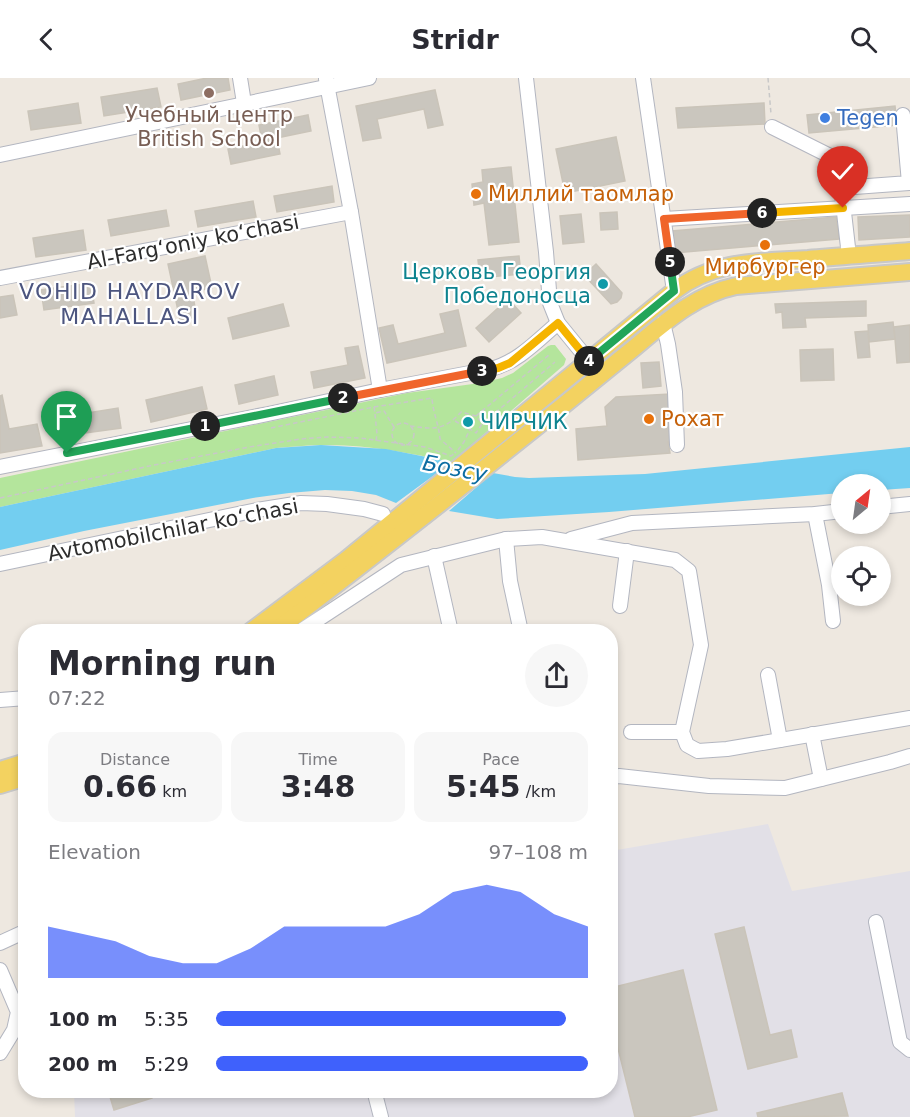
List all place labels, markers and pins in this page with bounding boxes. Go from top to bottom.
marker: Учебный центр British School [202,86,216,100]
place label: Учебный центр British School [125,103,293,151]
place label: Tegen [836,106,899,130]
marker: Tegen [818,111,832,125]
pin [817,146,868,208]
place label: Миллий таомлар [488,182,674,206]
marker: Миллий таомлар [469,187,483,201]
pin: 6 [747,198,777,228]
marker: Мирбургер [758,238,772,252]
pin: 5 [655,247,685,277]
place label: Мирбургер [704,255,826,279]
place label: Церковь Георгия Победоносца [402,260,591,308]
marker: Церковь Георгия Победоносца [596,277,610,291]
pin: 4 [574,346,604,376]
pin: 3 [467,356,497,386]
pin: 2 [328,383,358,413]
pin [41,391,92,453]
place label: Рохат [661,407,724,431]
place label: ЧИРЧИК [480,410,568,434]
pin: 1 [190,411,220,441]
marker: Рохат [642,412,656,426]
marker: ЧИРЧИК [461,415,475,429]

